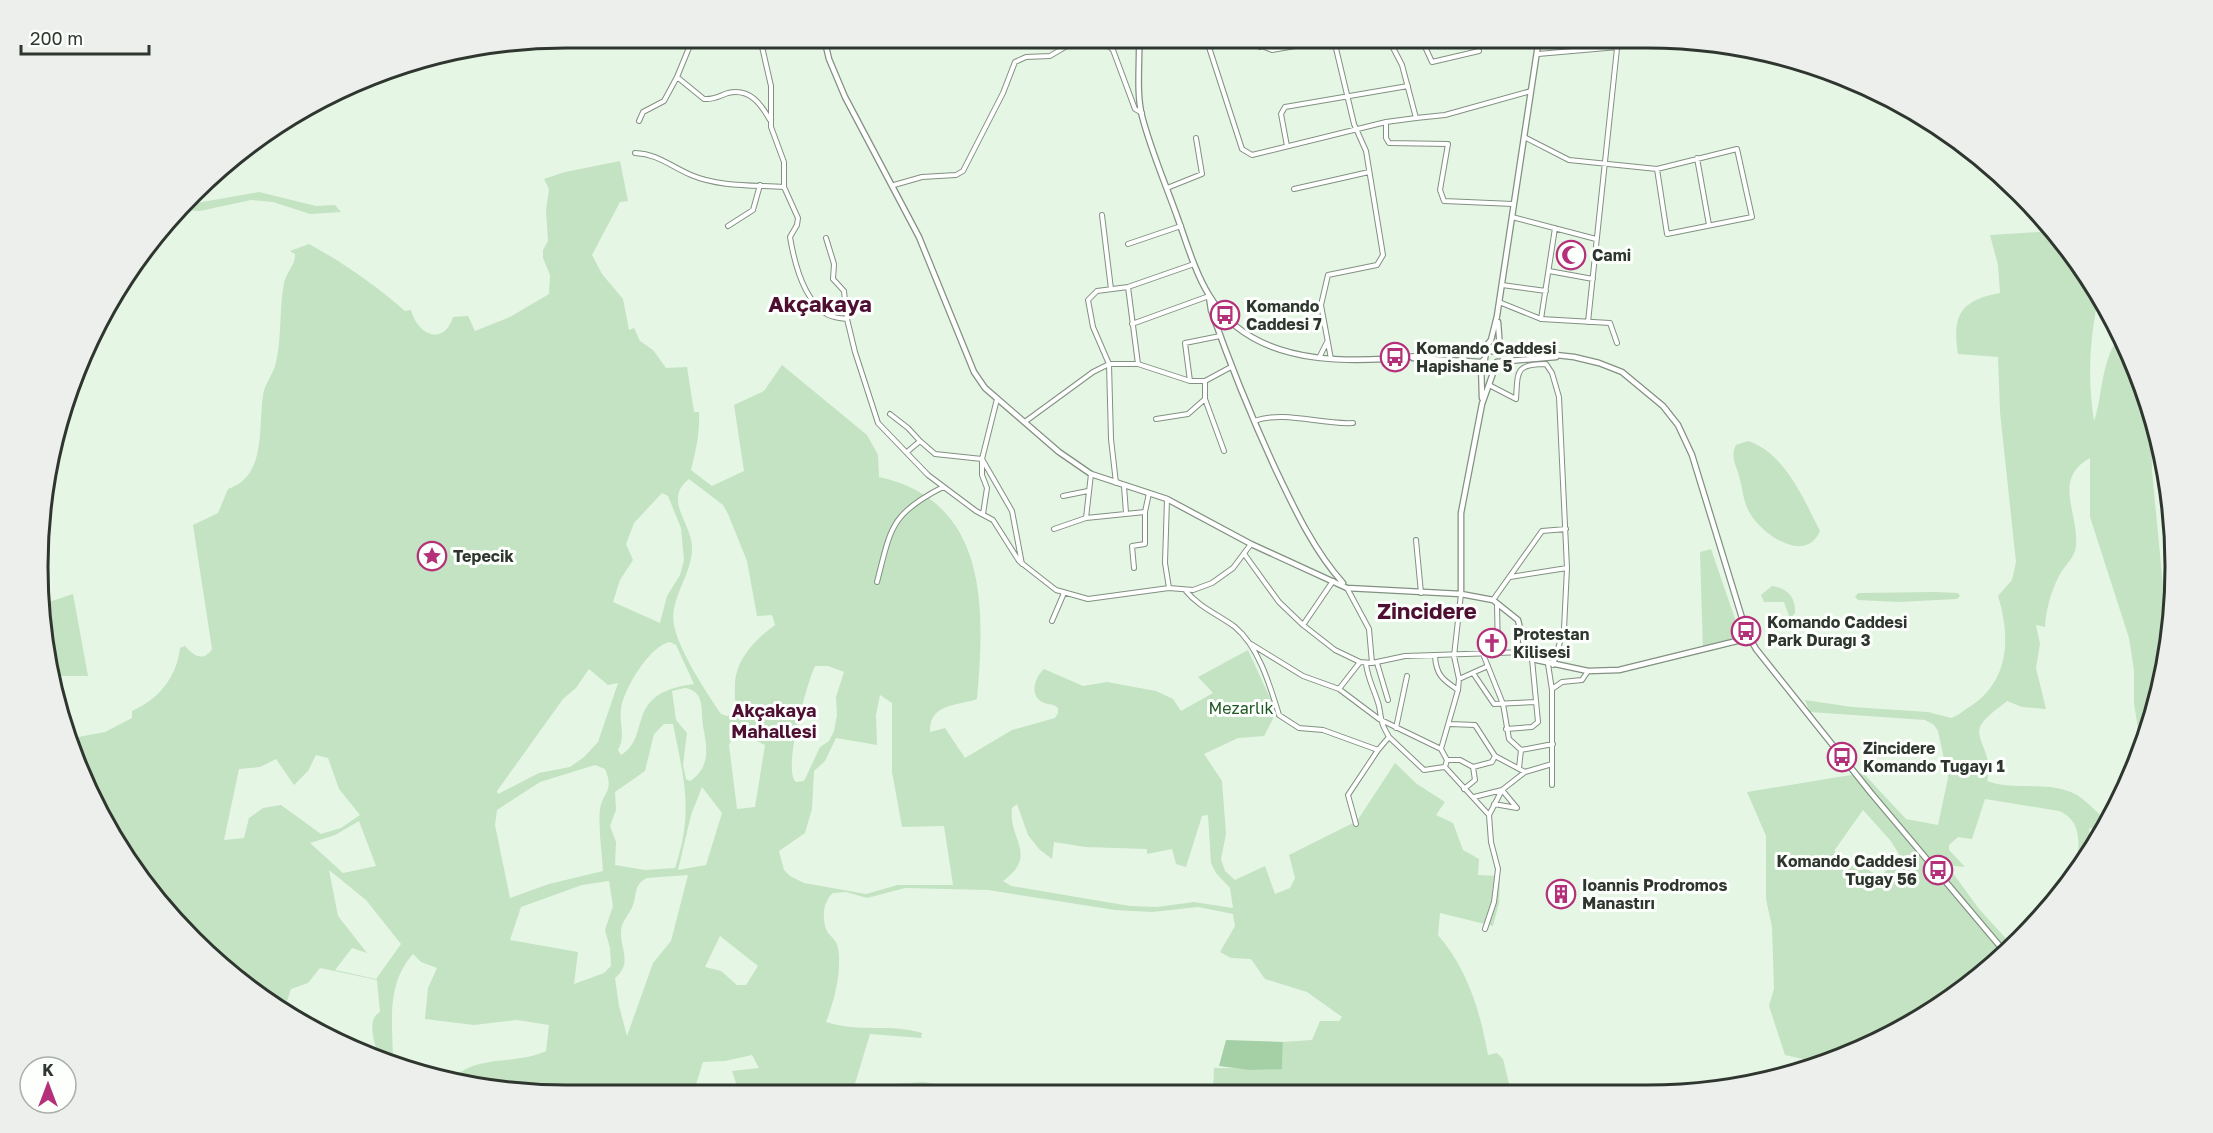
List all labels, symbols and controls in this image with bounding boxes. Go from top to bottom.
scale bar [21,18,148,56]
text: 200 m [30,27,83,49]
mosque icon: Cami [1555,239,1587,271]
place label: Cami [1592,245,1631,265]
district label: Akçakaya [768,290,872,317]
place label: Komando Caddesi 7 [1246,296,1322,334]
bus stop icon: Komando Caddesi 7 [1209,299,1241,331]
place label: Komando Caddesi Hapishane 5 [1416,338,1556,376]
bus stop icon: Komando Caddesi Hapishane 5 [1379,341,1411,373]
place icon: Tepecik [416,540,448,572]
place label: Tepecik [453,546,514,566]
district label: Zincidere [1377,597,1477,624]
place label: Komando Caddesi Park Durağı 3 [1767,612,1907,650]
bus stop icon: Komando Caddesi Park Durağı 3 [1730,615,1762,647]
place label: Protestan Kilisesi [1513,624,1589,662]
church icon: Protestan Kilisesi [1476,627,1508,659]
park label: Mezarlık [1209,698,1273,718]
district label: Akçakaya Mahallesi [731,699,817,742]
place label: Zincidere Komando Tugayı 1 [1863,738,2005,776]
bus stop icon: Zincidere Komando Tugayı 1 [1826,741,1858,773]
place label: Komando Caddesi Tugay 56 [1777,851,1917,889]
bus stop icon: Komando Caddesi Tugay 56 [1922,854,1954,886]
place label: Ioannis Prodromos Manastırı [1582,875,1727,913]
building icon: Ioannis Prodromos Manastırı [1545,878,1577,910]
north arrow [18,1055,78,1115]
text: K [42,1060,54,1080]

